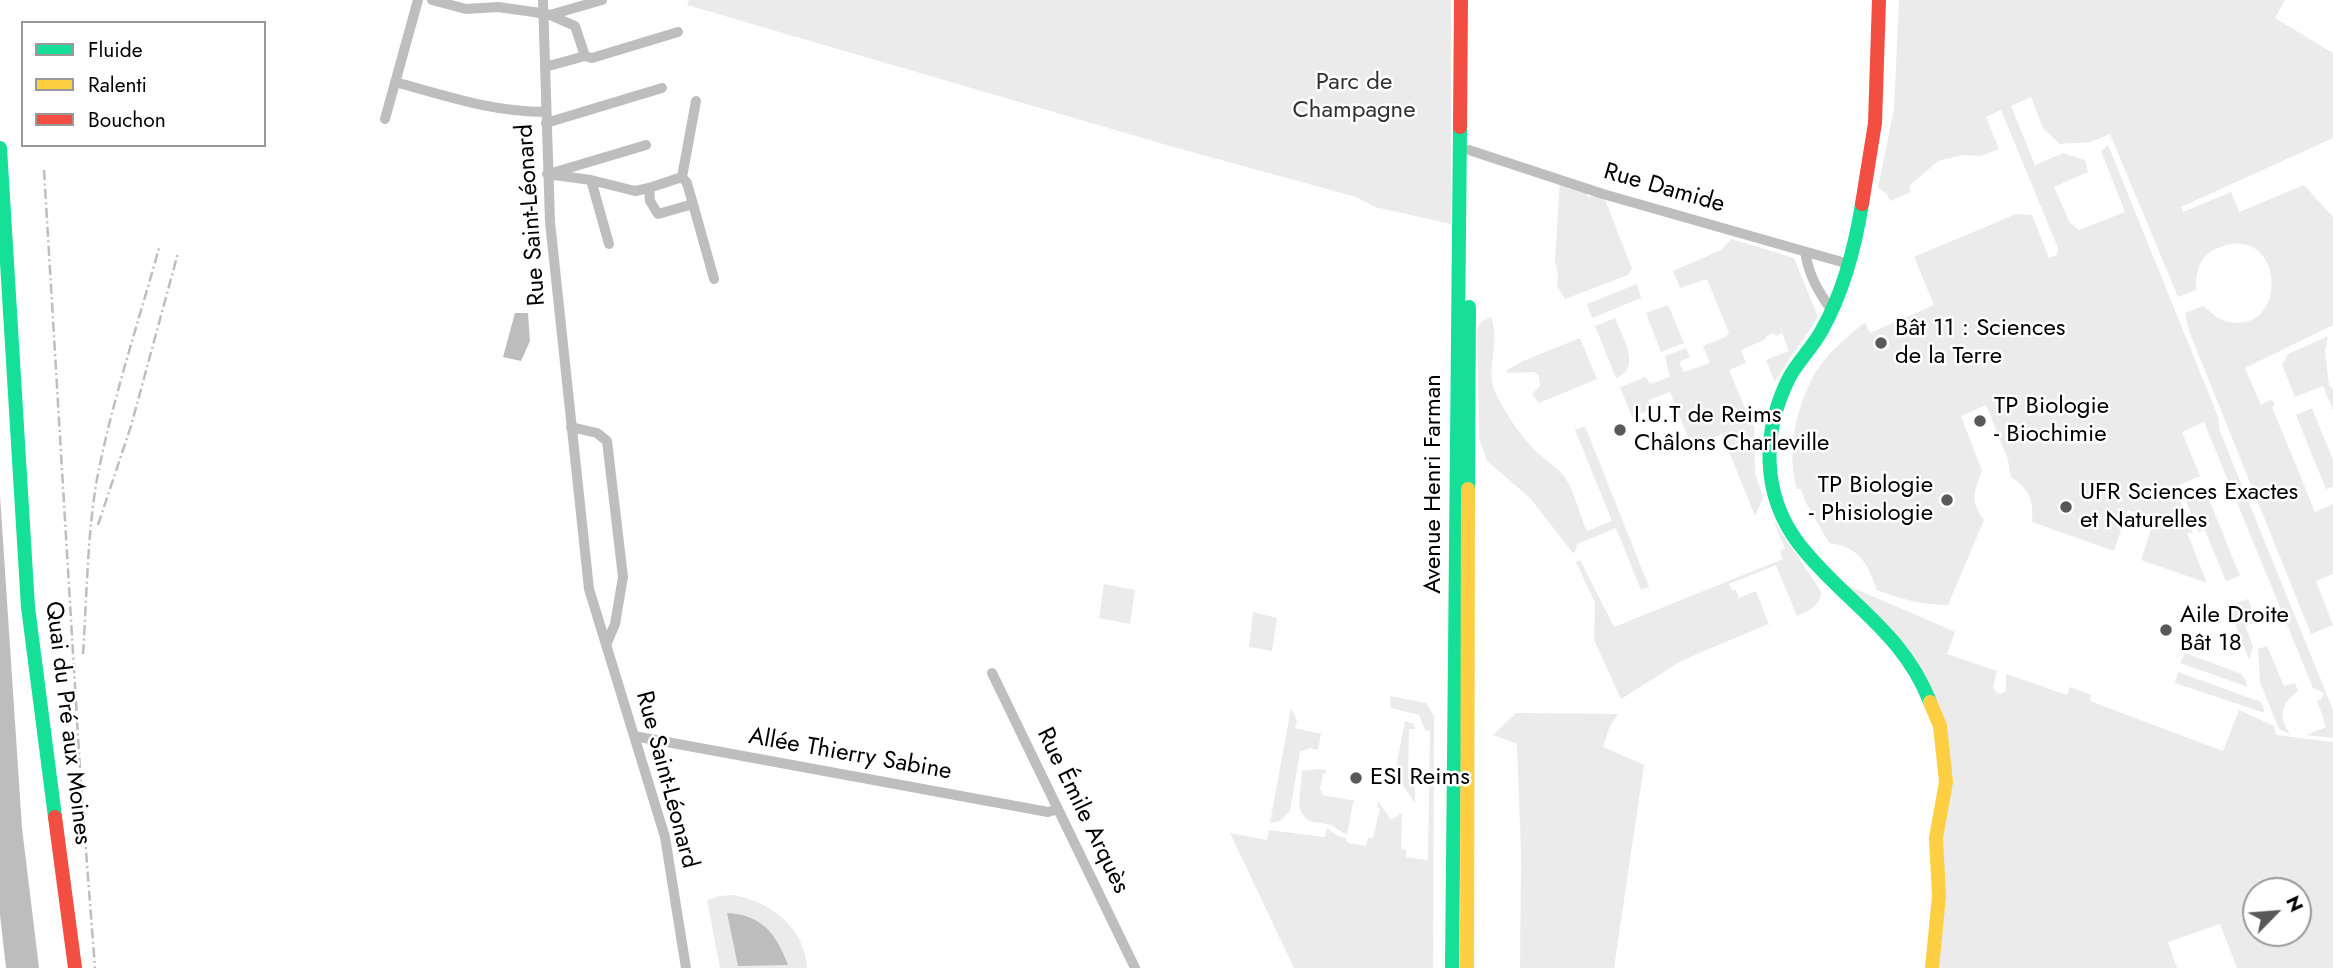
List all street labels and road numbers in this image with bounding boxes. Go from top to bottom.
street label: Rue Saint-Léonard [511,123,553,307]
street label: Rue Damide [1600,158,1728,220]
street label: Avenue Henri Farman [1420,374,1448,594]
street label: Quai du Pré aux Moines [38,600,96,846]
street label: Rue Saint-Léonard [629,688,703,872]
street label: Allée Thierry Sabine [746,723,954,787]
street label: Rue Émile Arquès [1029,723,1135,899]

